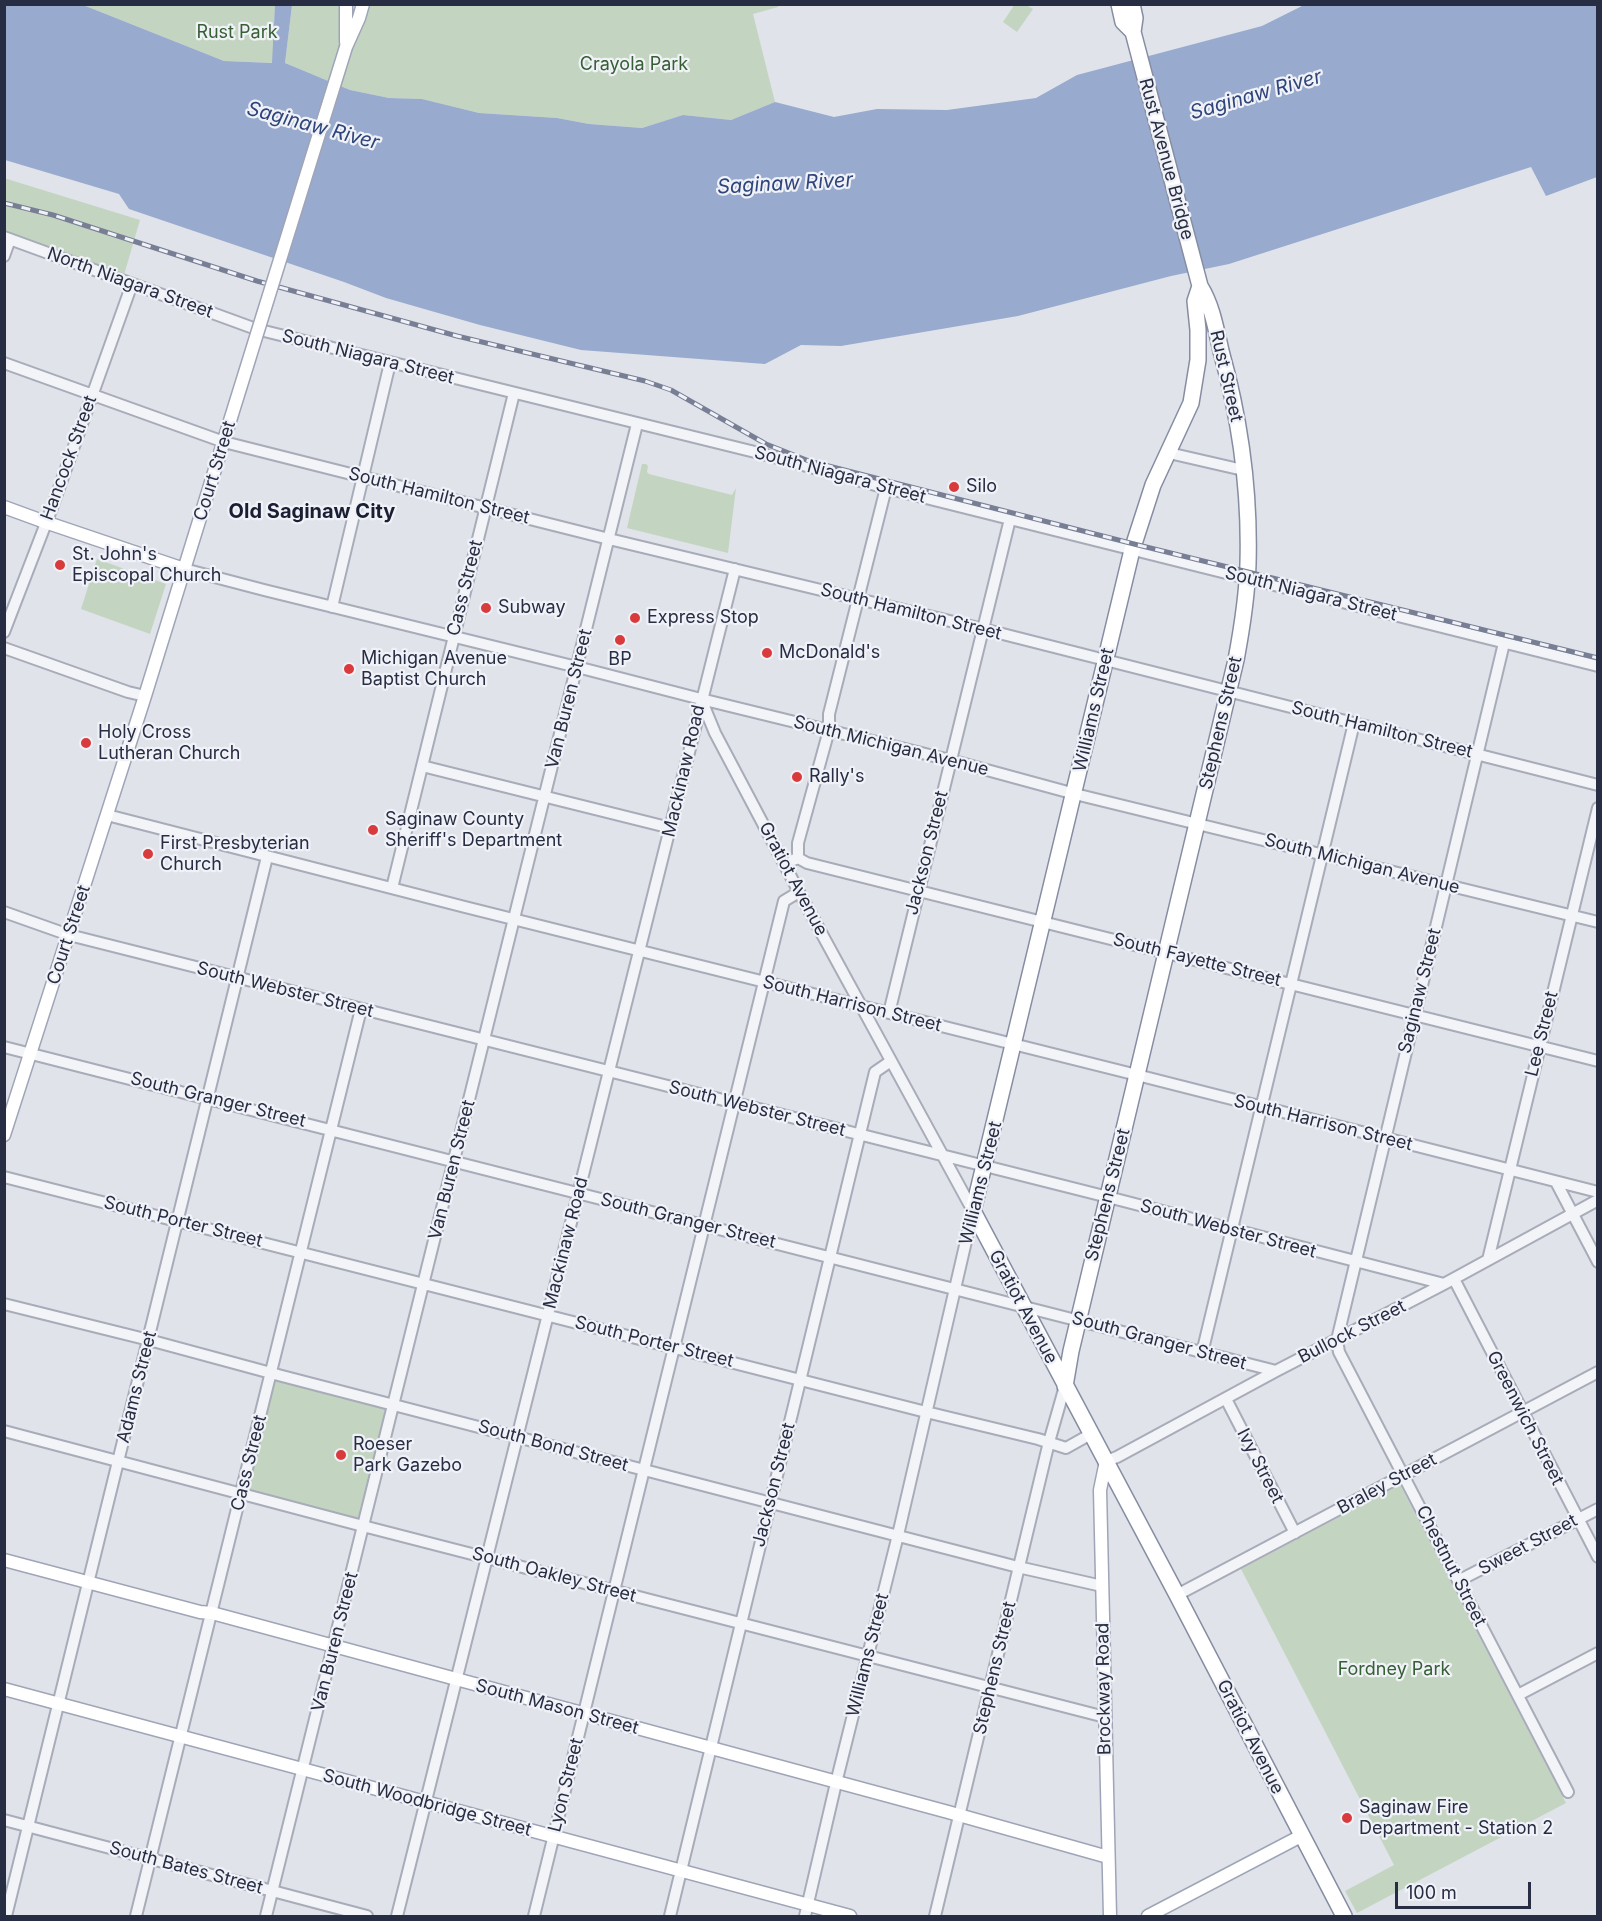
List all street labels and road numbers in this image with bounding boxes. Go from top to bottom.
street label: Rust Avenue Bridge [1134,76,1198,242]
street label: North Niagara Street [44,243,216,323]
street label: South Niagara Street [280,325,456,389]
street label: Rust Street [1205,328,1247,424]
street label: Hancock Street [36,393,102,523]
street label: Court Street [190,418,240,524]
street label: South Niagara Street [752,442,928,508]
street label: South Hamilton Street [346,463,532,529]
street label: Cass Street [443,538,487,638]
street label: South Niagara Street [1223,562,1399,626]
street label: South Hamilton Street [818,579,1004,645]
street label: Van Buren Street [541,627,597,771]
street label: Williams Street [1069,646,1119,774]
street label: Stephens Street [1195,654,1247,792]
street label: South Hamilton Street [1289,697,1475,763]
street label: Mackinaw Road [658,703,710,839]
street label: South Michigan Avenue [791,711,991,781]
street label: Jackson Street [901,789,953,917]
street label: Gratiot Avenue [754,819,832,939]
street label: South Michigan Avenue [1262,829,1462,899]
street label: Court Street [43,882,95,988]
street label: Saginaw Street [1394,926,1446,1056]
street label: South Fayette Street [1111,929,1283,991]
street label: South Webster Street [194,958,376,1022]
street label: South Harrison Street [760,971,944,1037]
street label: Lee Street [1521,989,1563,1079]
street label: South Granger Street [128,1068,308,1132]
street label: South Webster Street [666,1077,848,1141]
street label: South Harrison Street [1231,1090,1415,1156]
street label: Van Buren Street [424,1098,480,1242]
street label: Williams Street [955,1119,1007,1247]
street label: Stephens Street [1081,1126,1135,1264]
street label: Mackinaw Road [539,1175,593,1311]
street label: South Granger Street [598,1189,778,1253]
street label: South Porter Street [101,1192,265,1252]
street label: South Webster Street [1138,1195,1318,1263]
street label: Gratiot Avenue [984,1247,1062,1367]
street label: Bullock Street [1295,1296,1409,1368]
street label: South Granger Street [1069,1307,1249,1375]
street label: South Porter Street [572,1312,736,1372]
street label: Adams Street [113,1329,161,1445]
street label: Greenwich Street [1482,1347,1568,1489]
street label: Cass Street [227,1413,271,1513]
street label: South Bond Street [476,1416,630,1476]
street label: Jackson Street [748,1421,800,1549]
street label: Ivy Street [1232,1425,1288,1507]
street label: Braley Street [1334,1449,1440,1519]
street label: Chestnut Street [1411,1502,1491,1630]
street label: Sweet Street [1475,1510,1581,1580]
street label: South Oakley Street [470,1543,638,1607]
street label: Van Buren Street [307,1570,363,1714]
street label: Williams Street [842,1591,894,1719]
street label: Stephens Street [969,1599,1021,1737]
street label: Brockway Road [1092,1623,1116,1755]
street label: South Mason Street [473,1675,641,1739]
street label: Gratiot Avenue [1212,1676,1288,1798]
street label: Lyon Street [544,1736,588,1834]
street label: South Woodbridge Street [320,1765,534,1841]
street label: South Bates Street [107,1837,265,1899]

